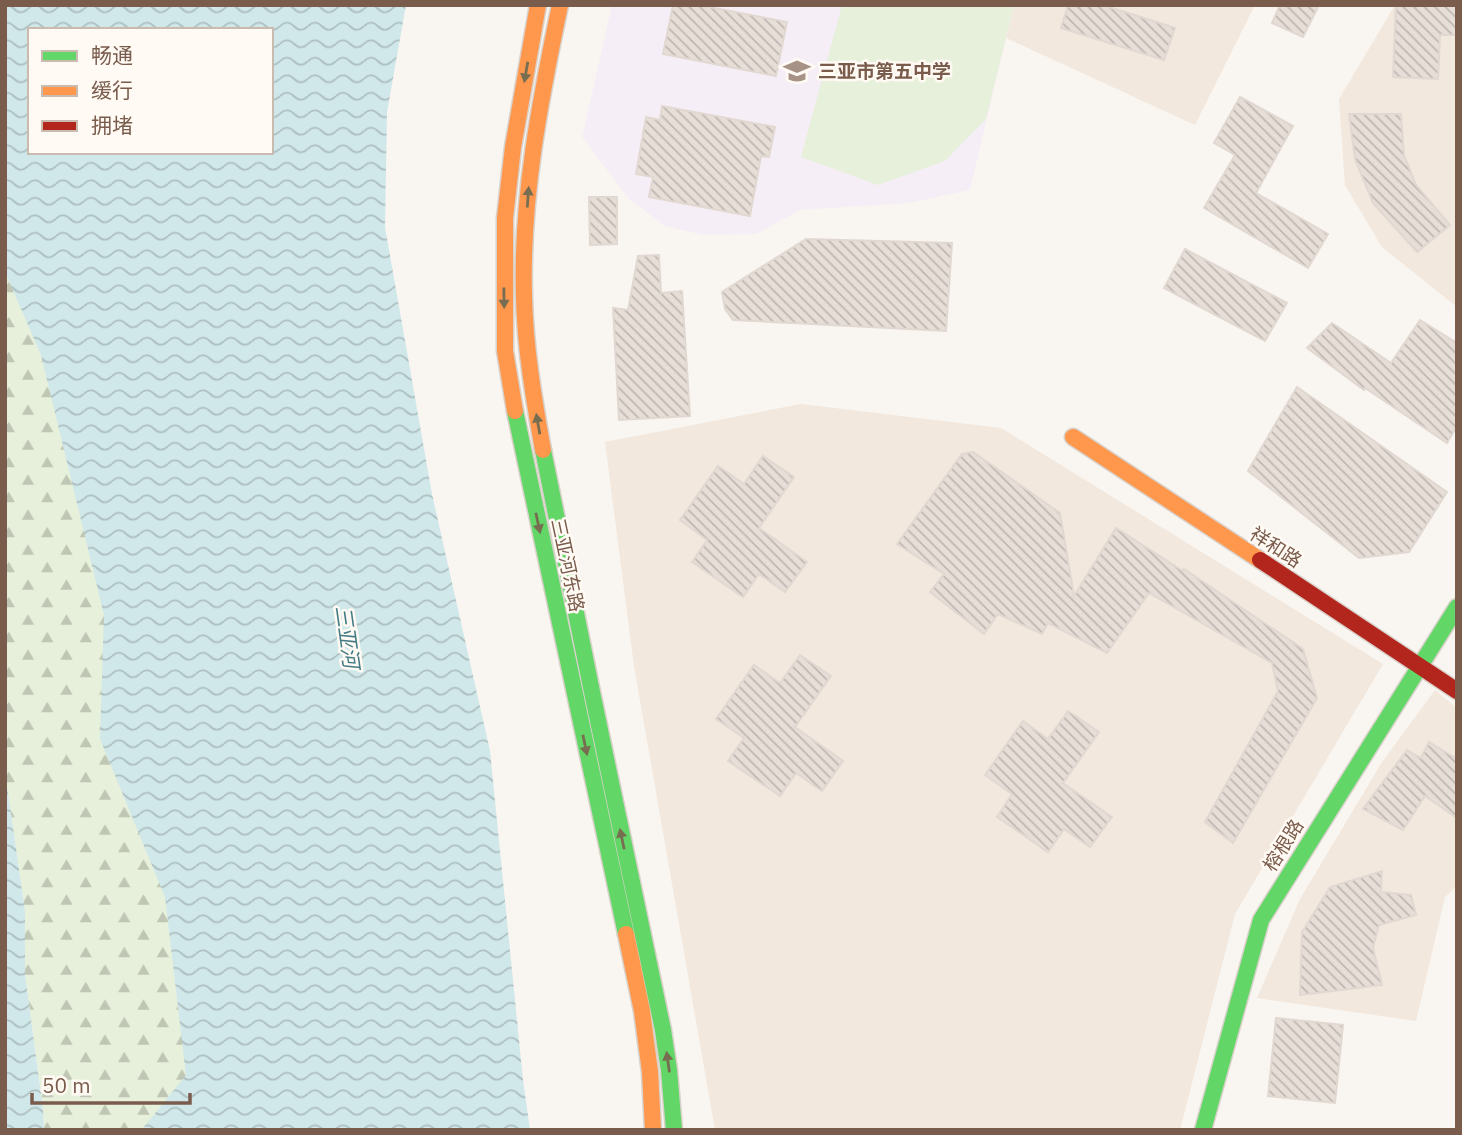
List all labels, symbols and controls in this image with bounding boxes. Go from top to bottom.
legend [28,28,273,154]
text: 畅通 [91,41,133,69]
school or university icon: 三亚市第五中学 [782,56,812,86]
place label: 三亚市第五中学 [818,59,951,83]
one-way arrow [520,61,531,83]
text: 缓行 [91,76,133,104]
text: 拥堵 [91,111,133,139]
one-way arrow [523,186,534,208]
one-way arrow [498,288,510,310]
one-way arrow [533,413,544,435]
one-way arrow [532,512,543,534]
street label: 三亚河东路 [546,516,590,614]
street label: 祥和路 [1246,521,1306,573]
water label: 三亚河 [330,604,367,674]
one-way arrow [579,734,590,756]
street label: 榕根路 [1258,814,1308,876]
one-way arrow [617,828,628,850]
one-way arrow [662,1051,673,1073]
scale bar [32,1062,189,1106]
text: 50 m [42,1071,91,1099]

